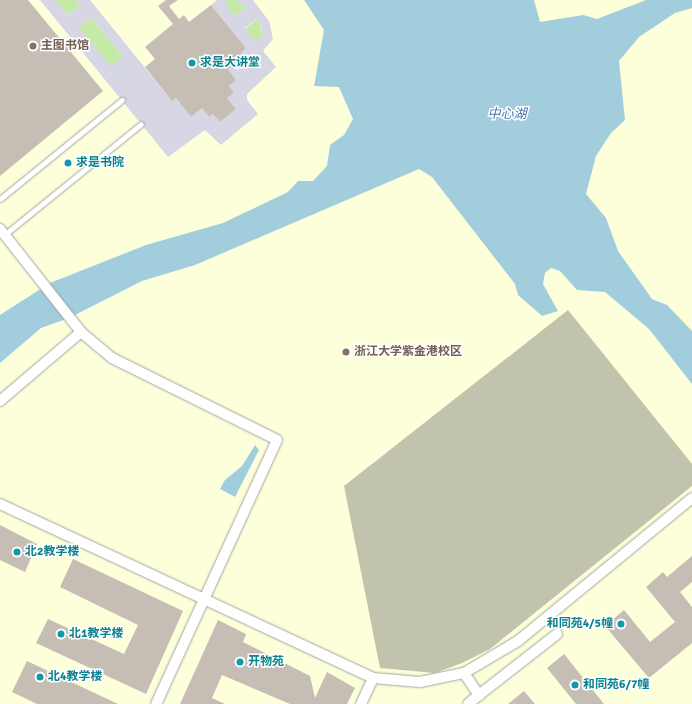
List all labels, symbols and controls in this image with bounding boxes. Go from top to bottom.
place label: 主图书馆 [41,39,89,53]
marker: 主图书馆 [28,41,38,51]
place label: 求是大讲堂 [200,56,260,70]
marker: 求是大讲堂 [187,58,197,68]
water label: 中心湖 [488,106,526,122]
place label: 求是书院 [76,156,124,170]
marker: 求是书院 [63,158,73,168]
place label: 浙江大学紫金港校区 [354,345,462,359]
marker: 浙江大学紫金港校区 [341,347,351,357]
place label: 北2教学楼 [25,545,79,559]
marker: 北2教学楼 [12,547,22,557]
place label: 和同苑4/5幢 [547,617,613,631]
marker: 和同苑4/5幢 [616,619,626,629]
place label: 北1教学楼 [69,627,123,641]
marker: 北1教学楼 [56,629,66,639]
place label: 开物苑 [248,655,284,669]
marker: 开物苑 [235,657,245,667]
place label: 北4教学楼 [48,670,102,684]
marker: 北4教学楼 [35,672,45,682]
place label: 和同苑6/7幢 [583,678,649,692]
marker: 和同苑6/7幢 [570,680,580,690]

